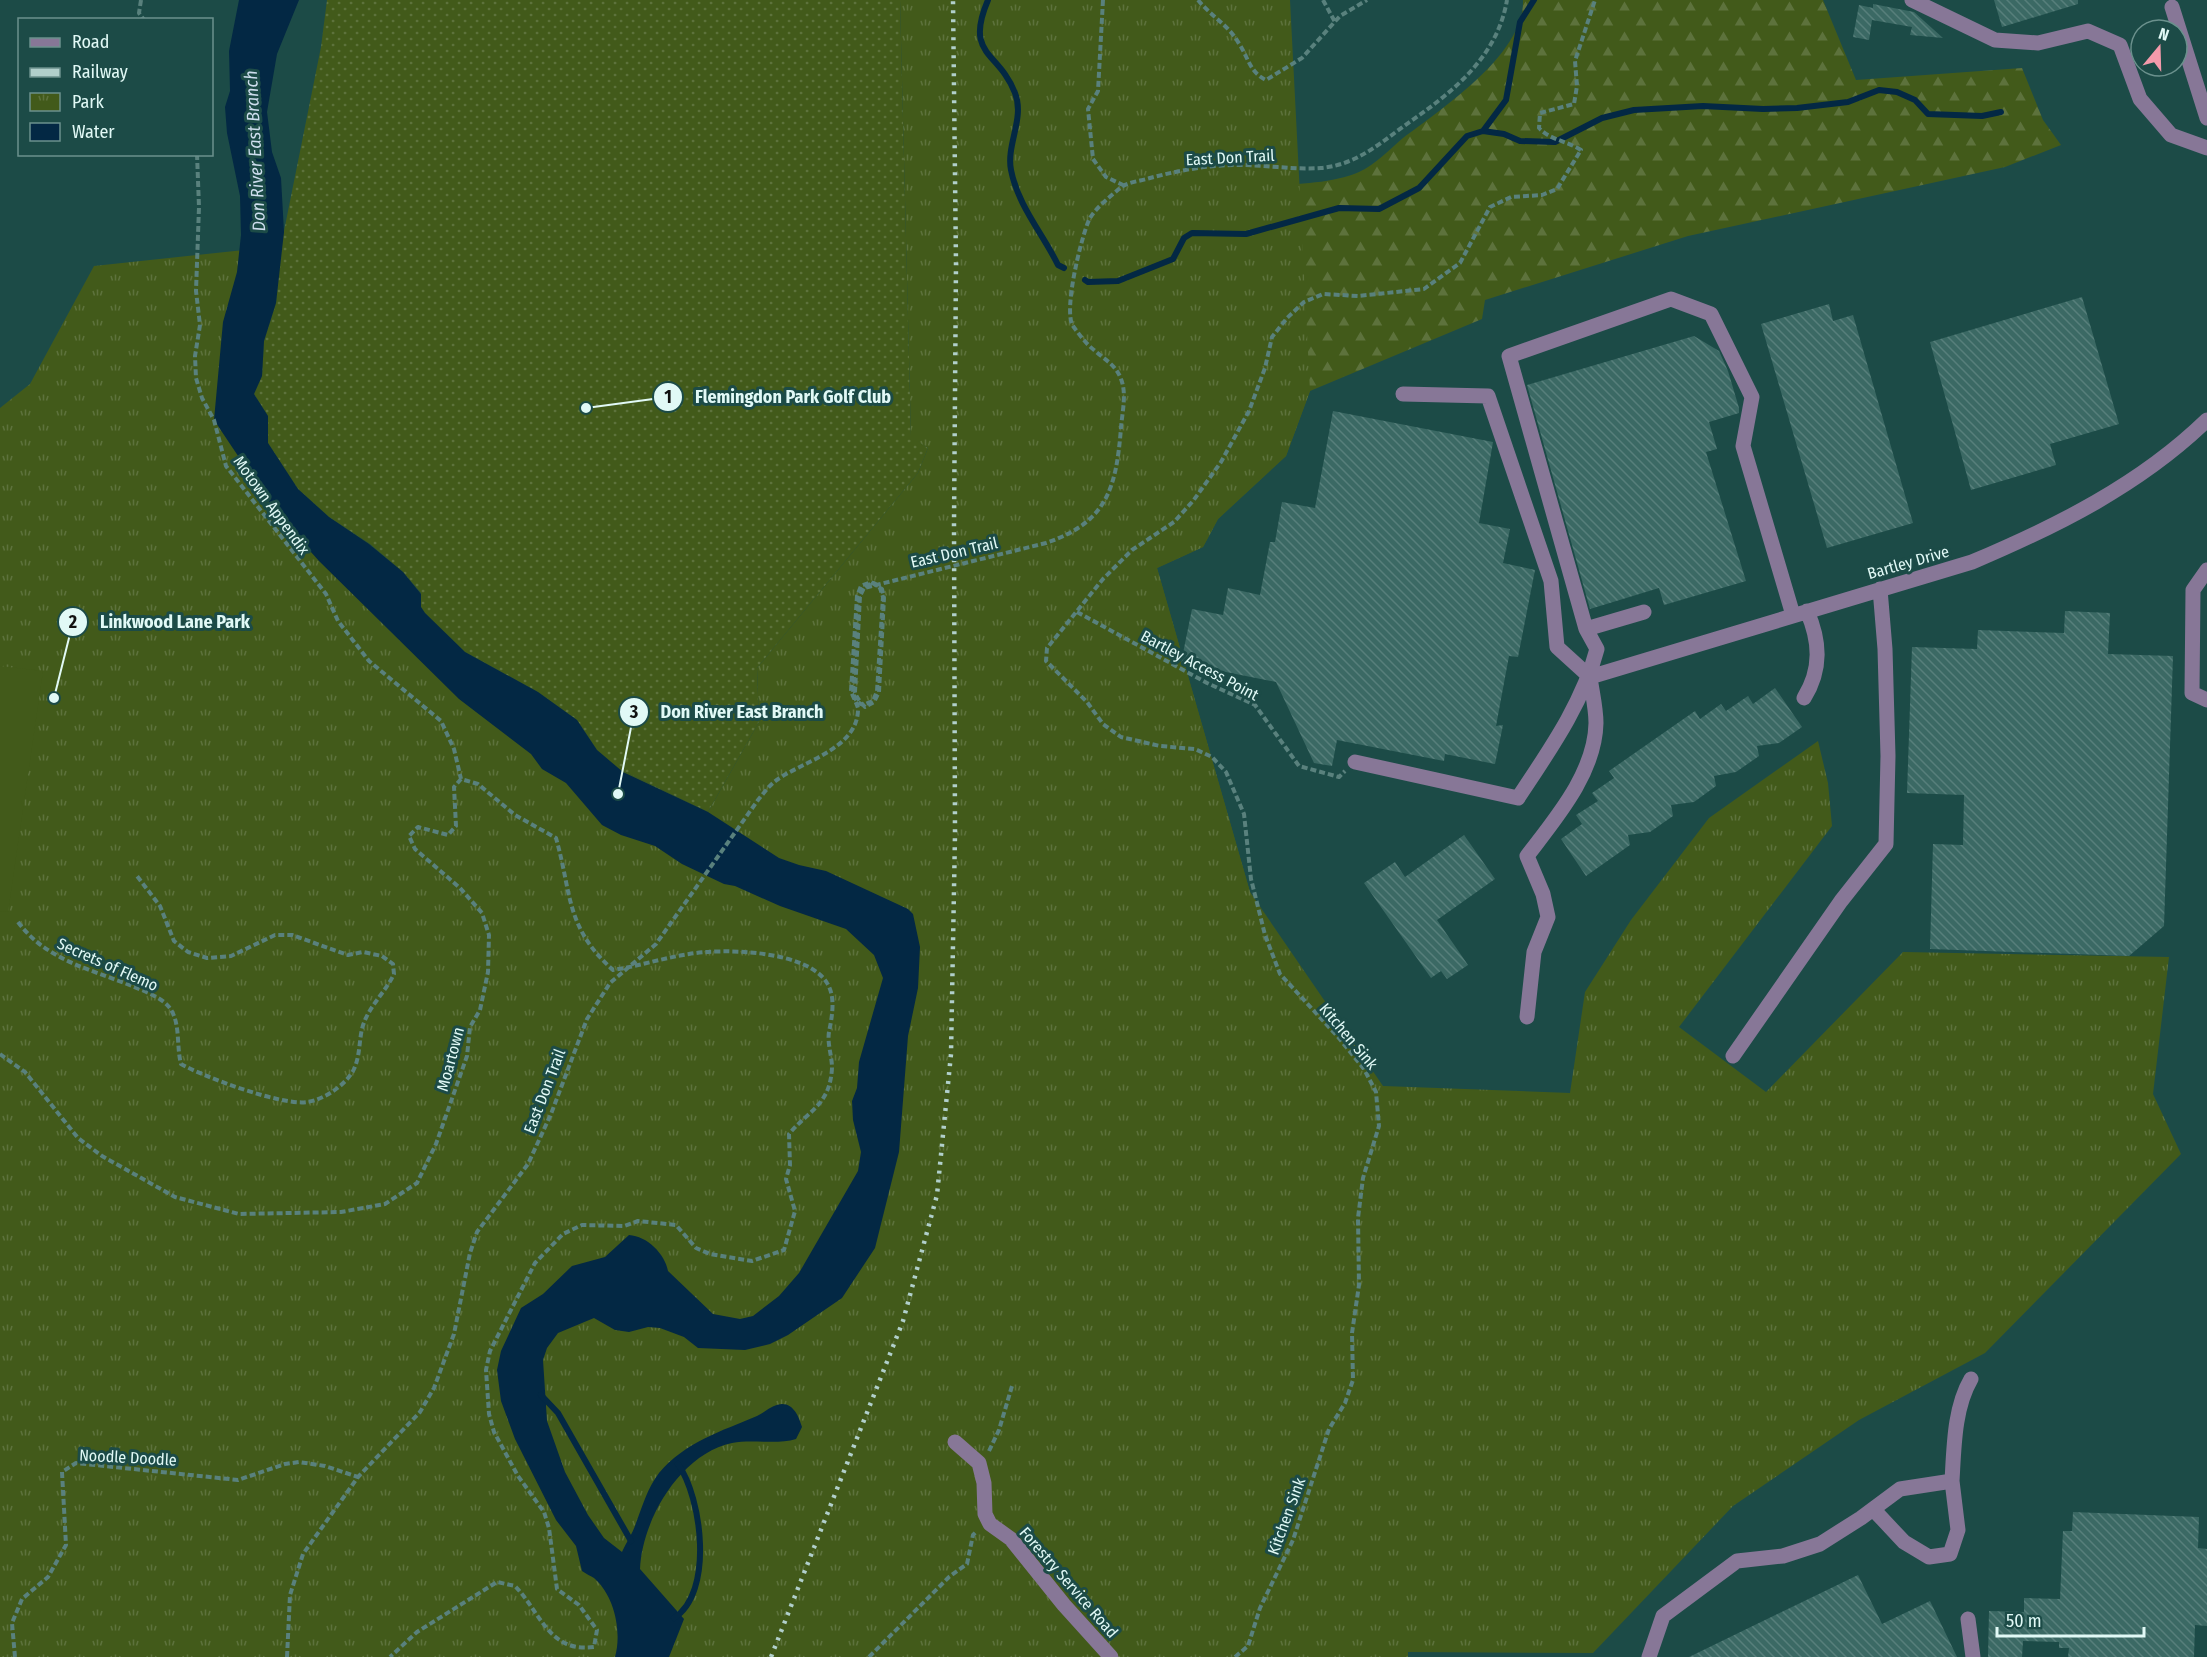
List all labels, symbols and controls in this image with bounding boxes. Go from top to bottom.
legend [18,18,213,156]
north arrow [2129,18,2189,78]
text: N [2156,24,2171,45]
text: Road [72,31,109,53]
text: Railway [72,61,128,83]
water label: Don River East Branch [240,70,270,232]
text: Park [72,91,105,113]
text: Water [72,121,115,143]
street label: East Don Trail [1185,146,1275,169]
callout: Flemingdon Park Golf Club [653,379,904,415]
text: 1 [664,386,672,408]
text: Flemingdon Park Golf Club [695,386,891,408]
street label: Motown Appendix [229,452,314,558]
street label: East Don Trail [909,533,1000,572]
street label: Bartley Drive [1865,542,1951,583]
callout: Linkwood Lane Park [58,604,262,640]
text: 2 [68,611,77,633]
text: Linkwood Lane Park [100,611,251,633]
street label: Bartley Access Point [1138,626,1263,705]
callout: Don River East Branch [619,694,836,730]
text: 3 [629,701,639,723]
text: Don River East Branch [661,701,824,723]
street label: Secrets of Flemo [54,934,161,995]
street label: Kitchen Sink [1315,999,1382,1074]
street label: Moartown [433,1025,468,1093]
street label: East Don Trail [520,1046,569,1136]
street label: Noodle Doodle [79,1445,177,1470]
street label: Kitchen Sink [1264,1474,1309,1557]
street label: Forestry Service Road [1015,1523,1122,1642]
scale bar [1997,1600,2144,1638]
text: 50 m [2006,1610,2042,1632]

